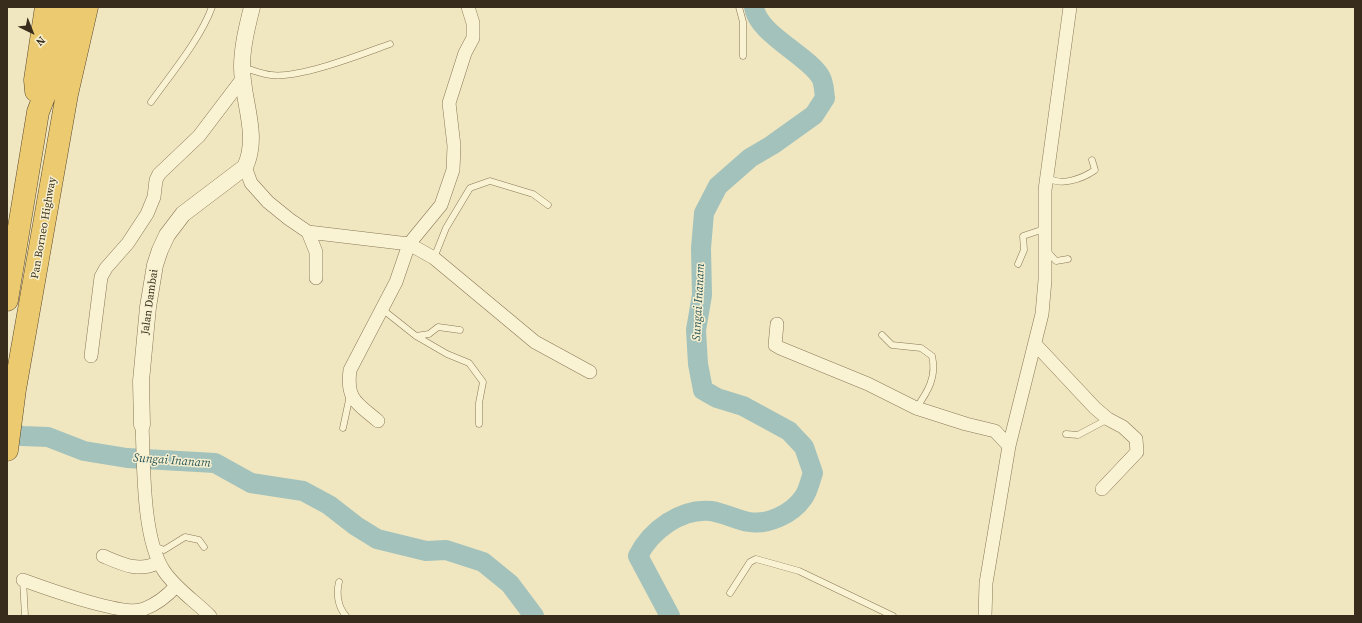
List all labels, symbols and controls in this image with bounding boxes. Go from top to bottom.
north arrow [12,12,52,52]
text: N [32,33,49,49]
street label: Pan Borneo Highway [29,176,59,280]
water label: Sungai Inanam [690,263,708,341]
street label: Jalan Dambai [139,268,161,336]
water label: Sungai Inanam [133,451,211,471]

